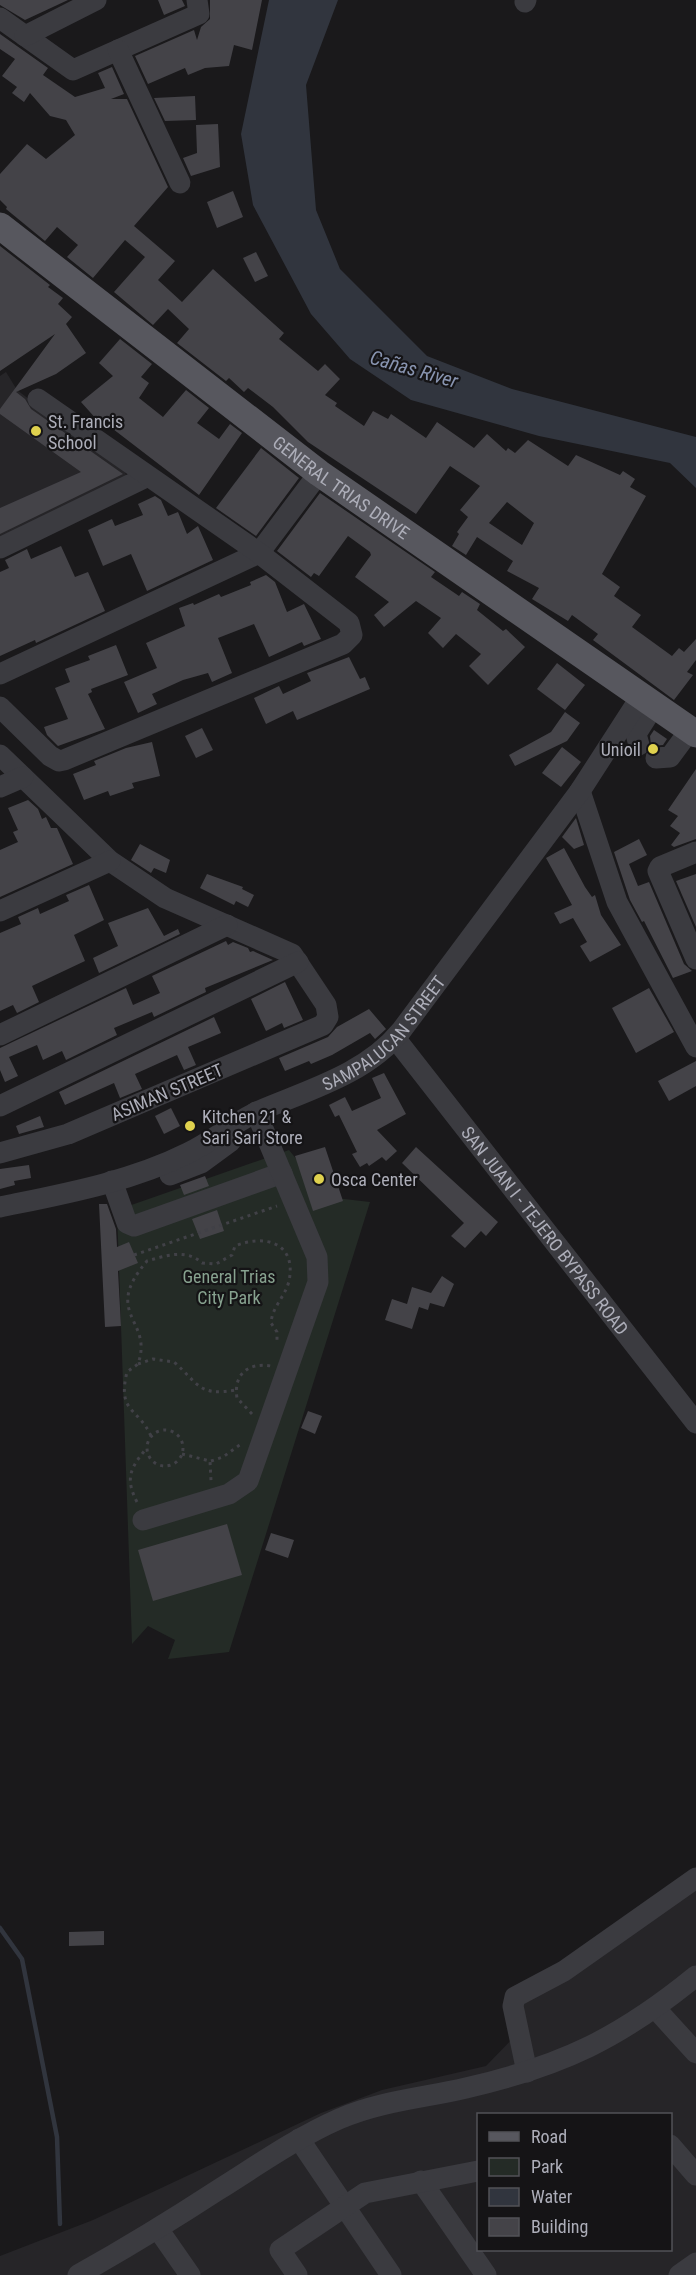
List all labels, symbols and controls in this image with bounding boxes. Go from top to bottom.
water label: Cañas River [367,345,462,393]
place label: St. Francis School [48,411,123,453]
marker: St. Francis School [29,424,43,438]
street label: GENERAL TRIAS DRIVE [269,431,414,543]
place label: Unioil [601,739,641,760]
marker: Unioil [646,742,660,756]
street label: SAMPALUCAN STREET [319,971,449,1094]
street label: ASIMAN STREET [108,1059,226,1125]
place label: Kitchen 21 & Sari Sari Store [202,1106,303,1148]
marker: Kitchen 21 & Sari Sari Store [183,1119,197,1133]
street label: SAN JUAN I - TEJERO BYPASS ROAD [457,1122,633,1338]
place label: Osca Center [331,1169,418,1190]
marker: Osca Center [312,1172,326,1186]
park label: General Trias City Park [182,1266,276,1308]
legend [477,2113,672,2251]
text: Road [531,2126,567,2147]
text: Park [531,2156,563,2177]
text: Water [531,2186,573,2207]
text: Building [531,2216,588,2237]

